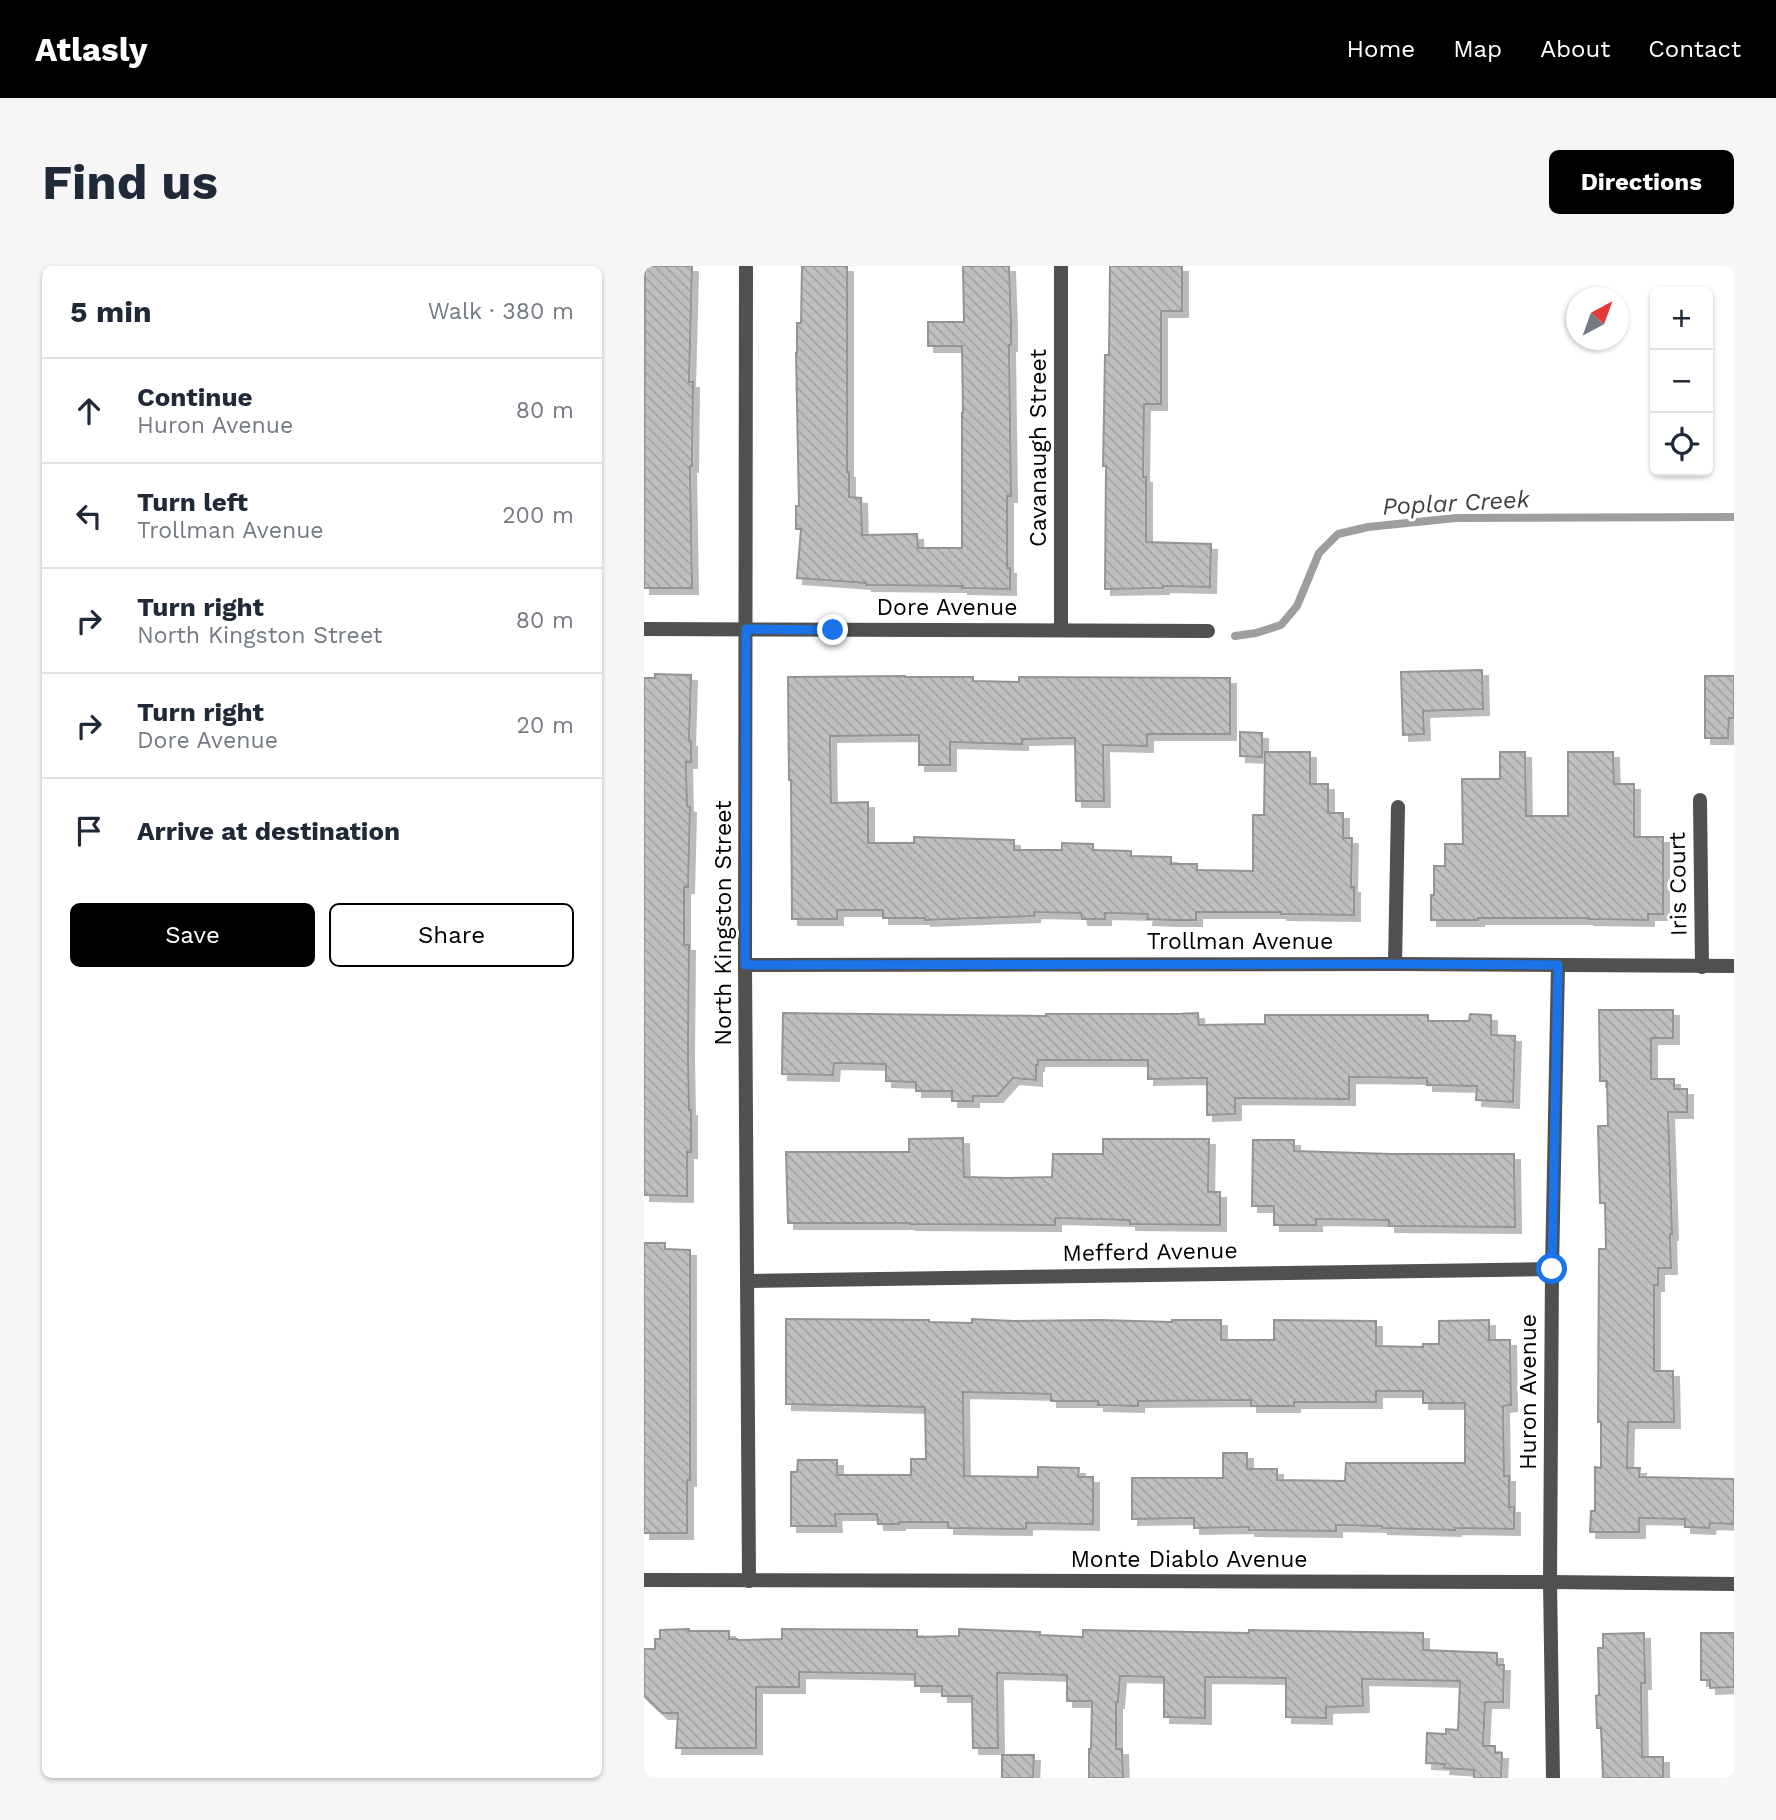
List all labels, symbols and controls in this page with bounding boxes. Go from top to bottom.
text: Atlasly [35,30,147,69]
text: Home [1347,35,1415,63]
text: Map [1453,35,1502,63]
text: About [1540,35,1610,63]
text: Contact [1648,35,1741,63]
button: Directions [1549,150,1734,214]
text: Find us [42,153,218,211]
north arrow [1566,287,1629,350]
map controls [1650,287,1713,476]
button: + [1650,287,1713,350]
text: 5 min [70,294,152,329]
text: Walk · 380 m [428,298,574,325]
street label: Cavanaugh Street [1025,349,1052,547]
button: − [1650,350,1713,413]
text: Continue [137,382,253,412]
icon: ahead [70,392,108,430]
text: 80 m [516,397,574,424]
text: Huron Avenue [137,412,293,439]
button: locate [1650,413,1713,476]
water label: Poplar Creek [1382,485,1531,521]
text: Turn left [137,487,248,517]
icon: left [70,497,108,535]
text: 200 m [502,502,574,529]
text: Trollman Avenue [137,517,324,544]
text: Turn right [137,592,264,622]
street label: Dore Avenue [877,594,1017,621]
icon: right [70,602,108,640]
text: 80 m [516,607,574,634]
route end [817,614,848,645]
text: North Kingston Street [137,622,382,649]
text: Turn right [137,697,264,727]
icon: right [70,707,108,745]
text: 20 m [517,712,574,739]
text: Dore Avenue [137,727,278,754]
street label: North Kingston Street [710,800,737,1046]
icon: arrive [70,812,108,850]
text: Arrive at destination [137,816,400,846]
street label: Iris Court [1664,831,1692,936]
button: Save [70,903,315,967]
button: Share [329,903,574,967]
street label: Trollman Avenue [1147,928,1333,955]
street label: Mefferd Avenue [1062,1237,1238,1267]
route start [1536,1253,1567,1284]
street label: Huron Avenue [1515,1314,1542,1470]
street label: Monte Diablo Avenue [1070,1546,1308,1573]

